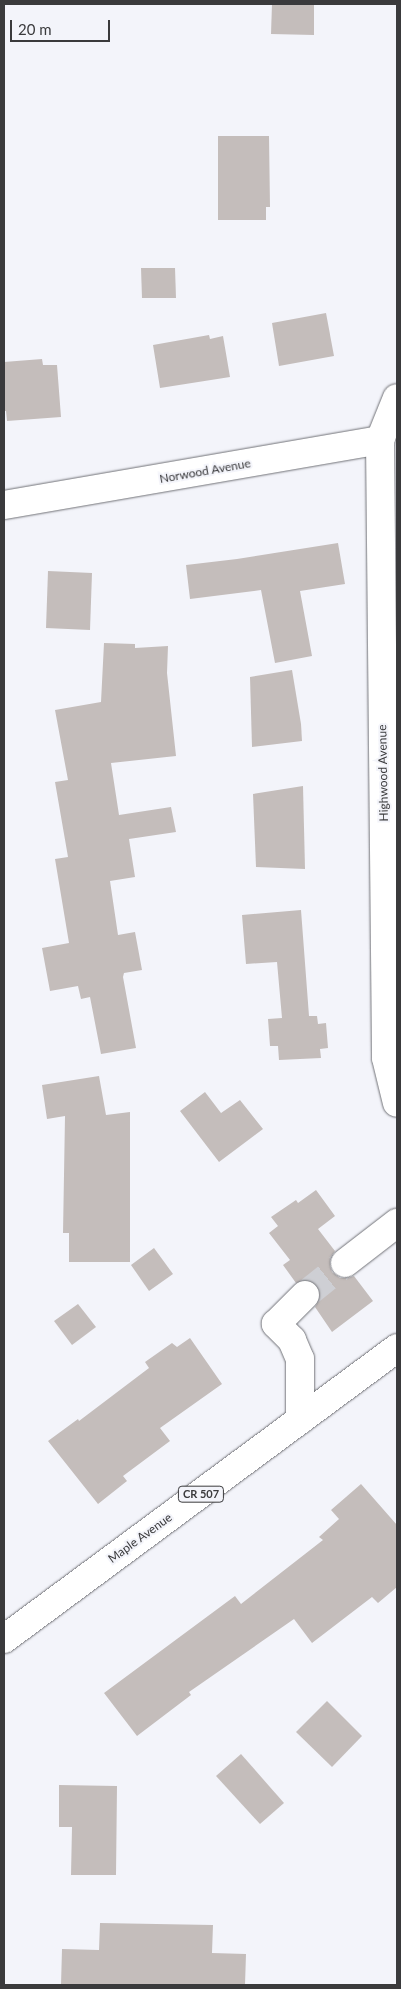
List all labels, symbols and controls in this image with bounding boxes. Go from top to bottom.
scale bar [12,10,112,42]
text: 20 m [18,20,52,38]
street label: Norwood Avenue [158,456,252,486]
street label: Highwood Avenue [375,724,391,822]
road number: CR 507 [177,1486,225,1502]
street label: Maple Avenue [105,1510,175,1566]

